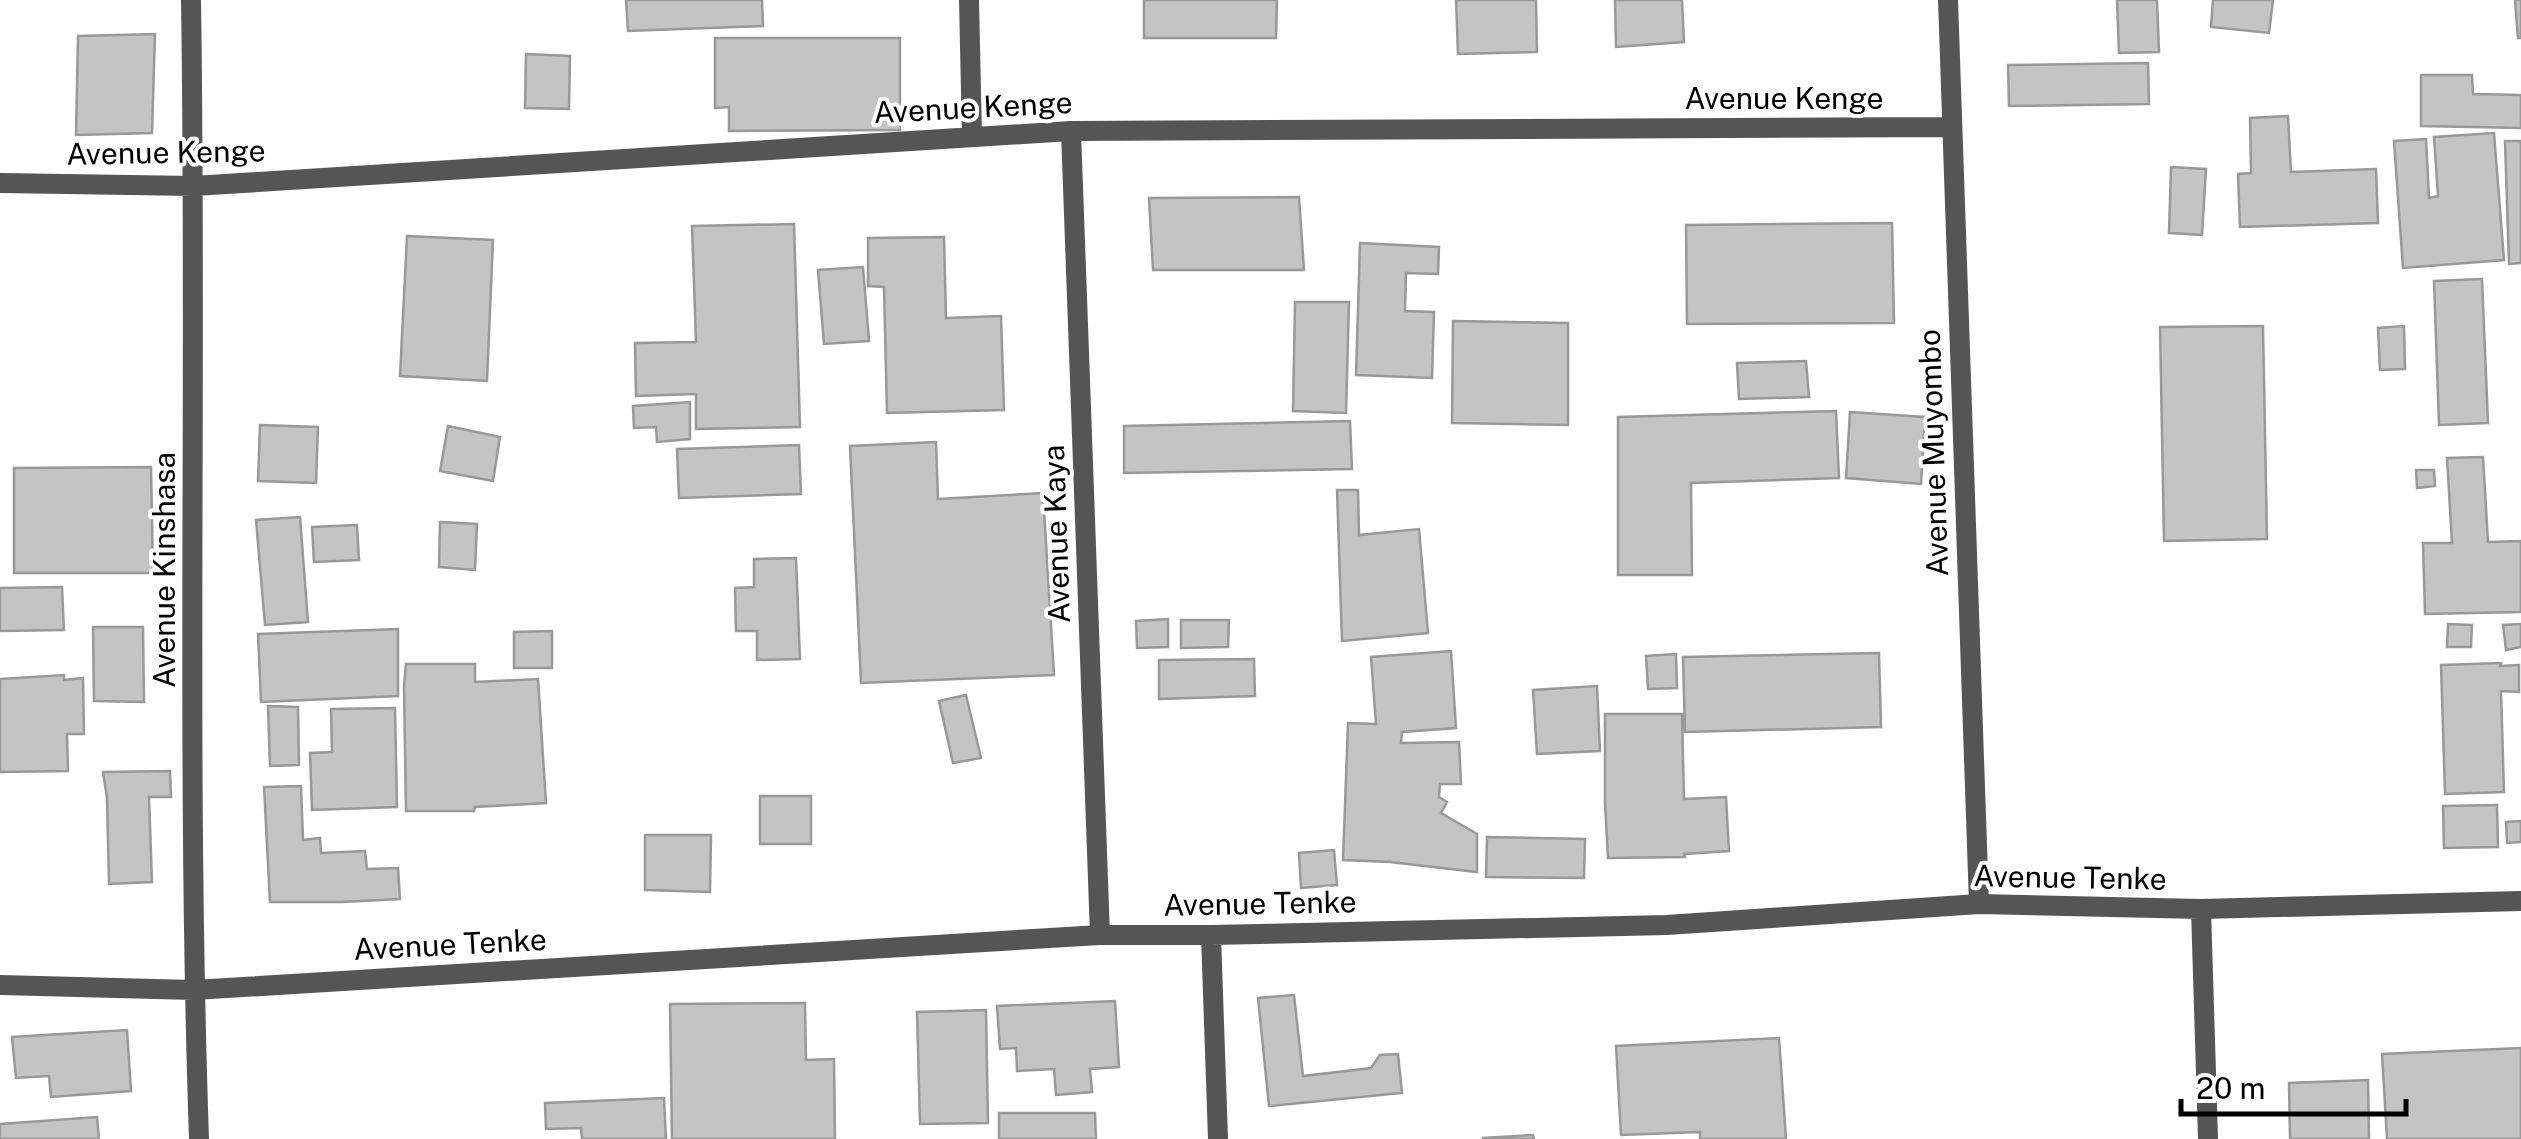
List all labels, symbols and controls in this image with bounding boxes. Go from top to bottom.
street label: Avenue Kenge [1684,80,1884,116]
street label: Avenue Kenge [873,84,1073,130]
street label: Avenue Kenge [66,132,266,172]
street label: Avenue Muyombo [1911,329,1955,577]
street label: Avenue Kaya [1035,444,1077,624]
street label: Avenue Kinshasa [146,452,182,688]
street label: Avenue Tenke [1973,857,2167,897]
street label: Avenue Tenke [1163,883,1357,923]
street label: Avenue Tenke [353,921,547,967]
scale bar [2181,1054,2406,1116]
text: 20 m [2196,1070,2265,1106]

